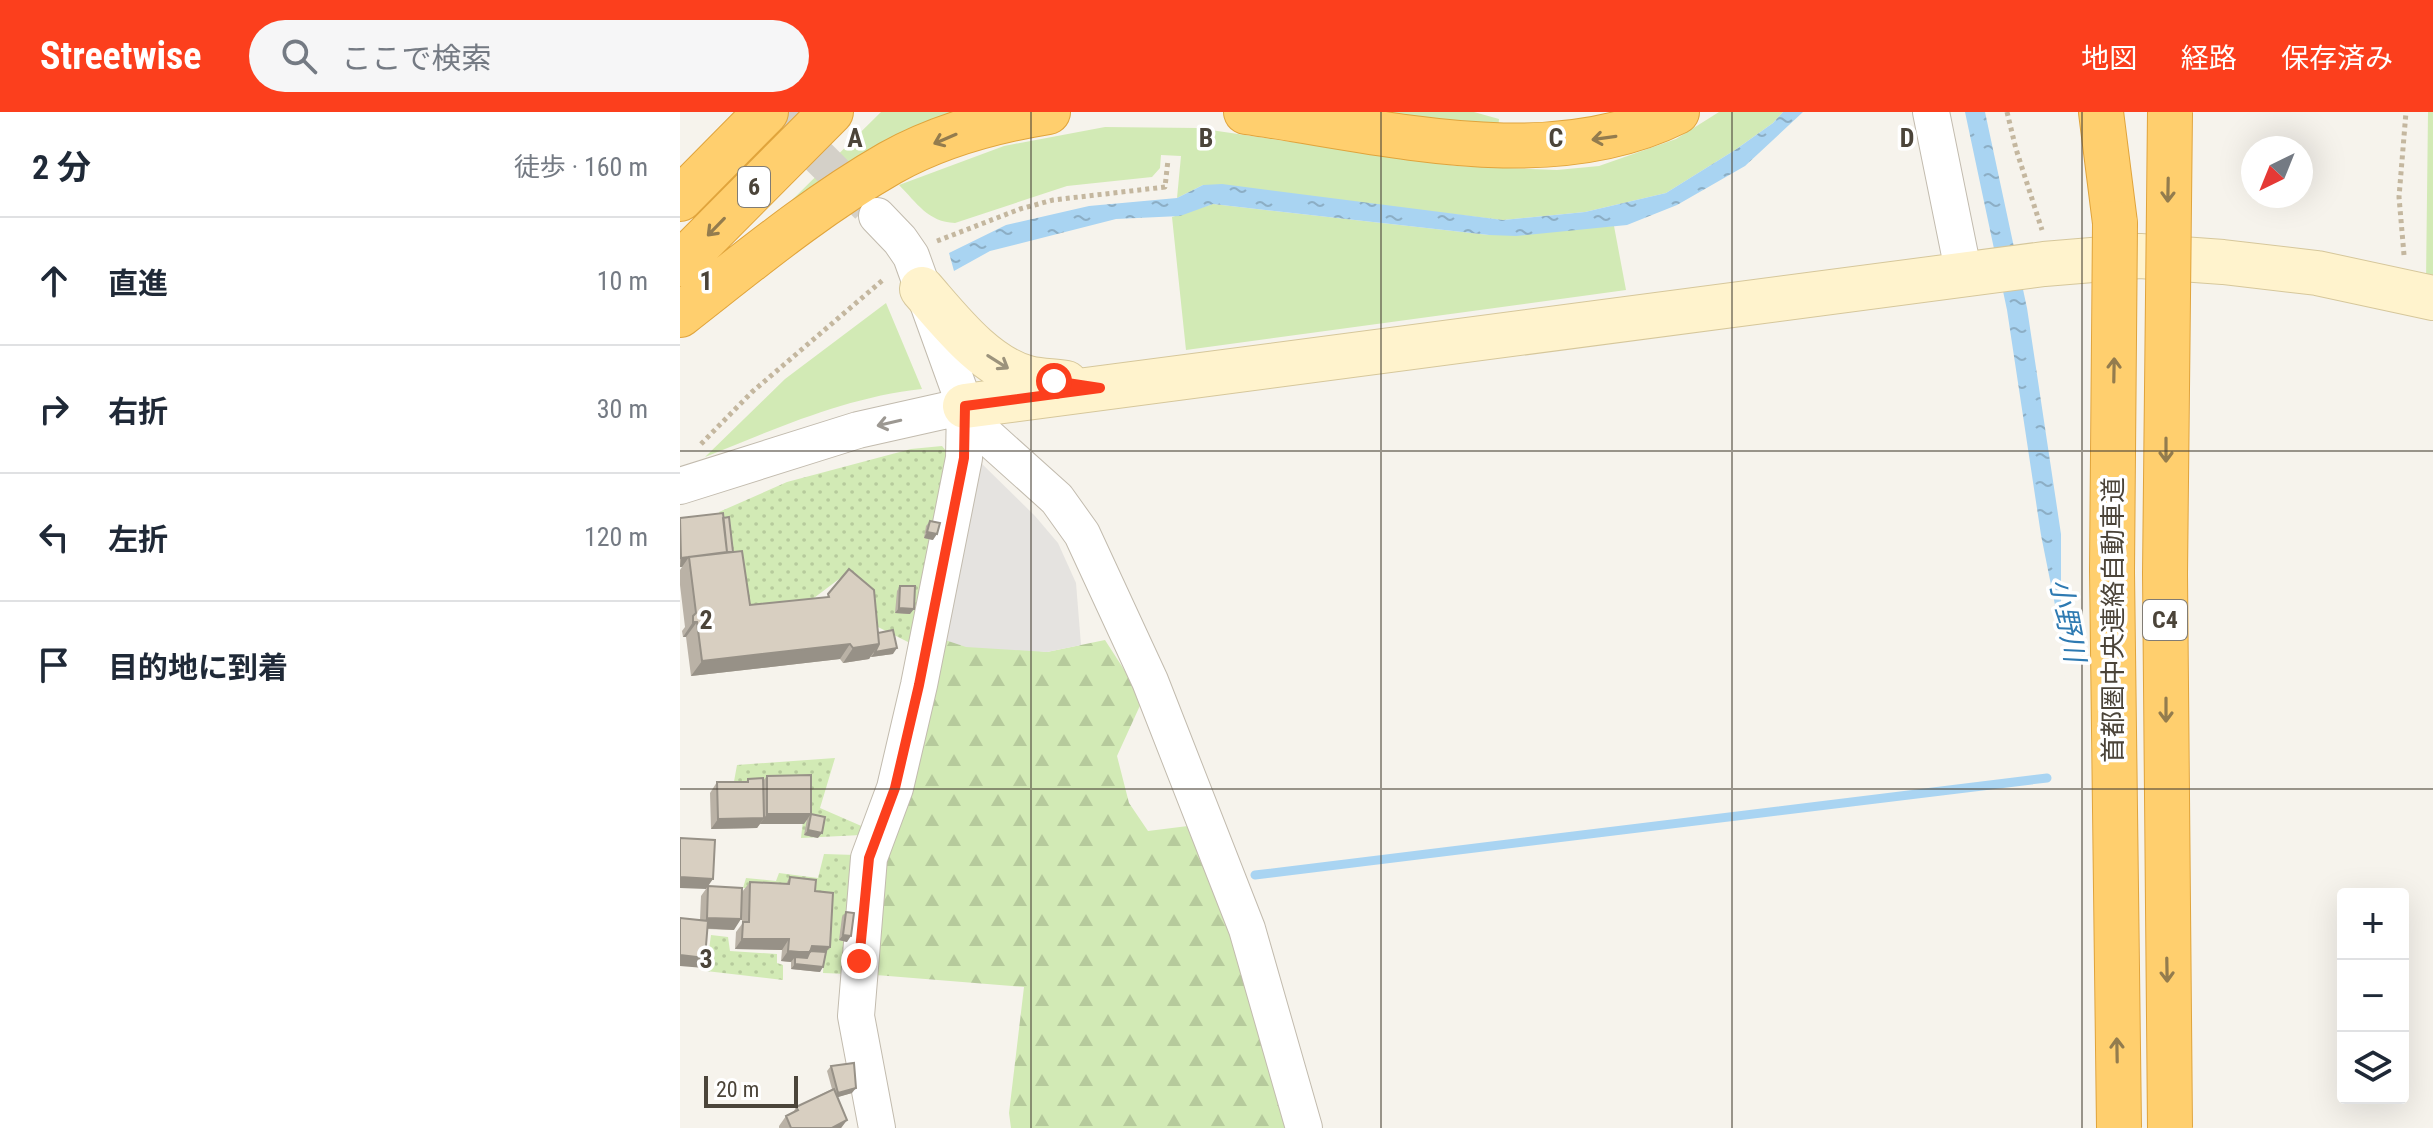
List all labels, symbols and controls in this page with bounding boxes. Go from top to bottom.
search box [249,20,809,92]
text: Streetwise [40,34,201,78]
icon: search [277,34,321,78]
text: ここで検索 [341,41,491,76]
text: 地図 [2081,42,2137,75]
text: 経路 [2181,42,2237,75]
text: 保存済み [2281,42,2393,75]
text: A [847,123,863,153]
text: B [1199,123,1213,153]
text: C [1549,123,1564,153]
text: D [1900,123,1914,153]
one-way arrow [1592,131,1617,146]
one-way arrow [934,132,958,147]
north arrow [2241,136,2313,208]
text: 2 分 [32,147,91,187]
text: 徒歩 · 160 m [514,152,648,182]
road number: 6 [738,167,770,207]
one-way arrow [2161,176,2176,203]
one-way arrow [708,216,726,236]
icon: ahead [32,259,76,303]
text: 直進 [108,266,168,301]
text: 10 m [597,266,648,296]
text: 1 [699,266,713,296]
one-way arrow [986,354,1009,370]
one-way arrow [2106,357,2122,384]
route start [1036,363,1072,399]
icon: right [32,387,76,431]
text: 右折 [108,394,168,429]
text: 30 m [597,394,648,424]
one-way arrow [877,416,902,431]
one-way arrow [2158,436,2174,463]
street label: 首都圏中央連絡自動車道 [2098,477,2128,763]
icon: left [32,515,76,559]
text: 左折 [108,522,168,557]
text: 120 m [584,522,648,552]
water label: 小野川 [2043,576,2092,667]
road number: C4 [2143,600,2187,640]
text: 2 [699,605,713,635]
icon: arrive [32,643,76,687]
text: 目的地に到着 [108,650,288,685]
one-way arrow [2158,696,2174,723]
map controls [2337,888,2409,1104]
button: + [2337,888,2409,960]
route end [841,943,877,979]
text: 3 [699,944,713,974]
one-way arrow [2159,956,2175,983]
button: − [2337,960,2409,1032]
button: layers [2337,1032,2409,1104]
one-way arrow [2110,1037,2125,1064]
scale bar [704,1072,798,1108]
text: 20 m [716,1077,759,1102]

